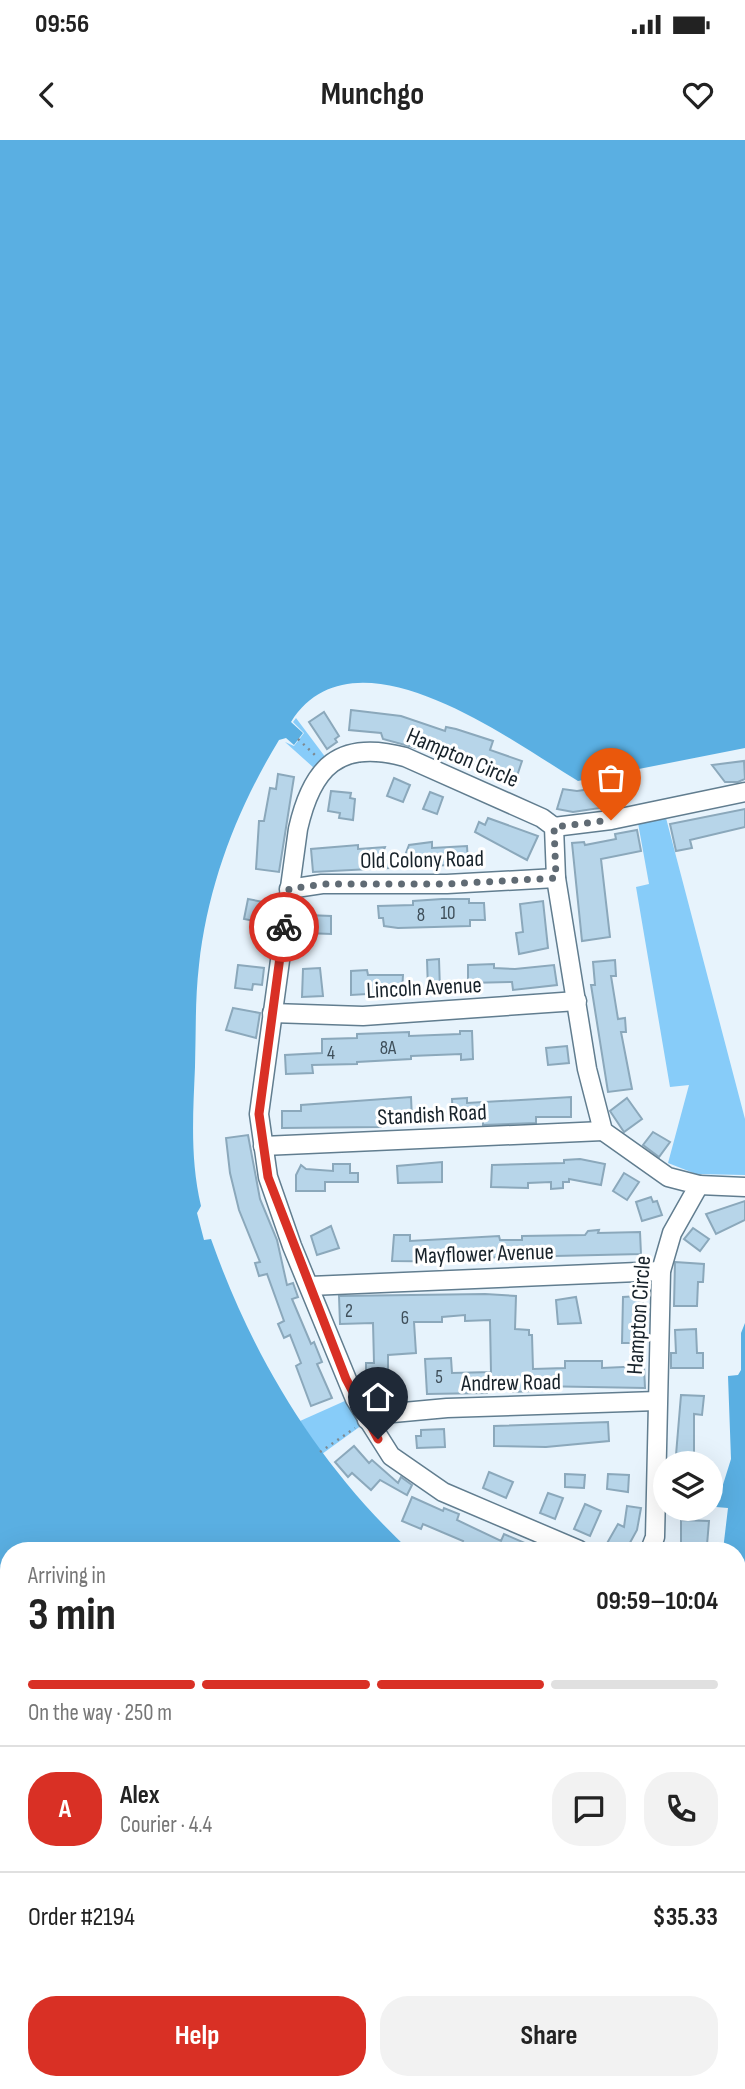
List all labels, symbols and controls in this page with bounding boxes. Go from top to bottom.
text: 09:56 [35,9,89,40]
text: Munchgo [321,75,424,114]
icon: back [28,76,66,114]
icon: heart [679,76,717,114]
street label: Hampton Circle [402,722,523,794]
pin [581,748,641,820]
icon: bag [592,759,630,797]
street label: Old Colony Road [360,845,484,875]
courier [249,892,319,962]
house number: 10 [440,902,456,925]
house number: 8 [417,904,425,927]
icon: bike [265,908,303,946]
street label: Lincoln Avenue [366,971,482,1005]
house number: 8A [380,1037,397,1060]
house number: 4 [327,1042,335,1065]
street label: Standish Road [377,1098,487,1132]
street label: Mayflower Avenue [414,1238,554,1270]
street label: Hampton Circle [621,1255,657,1375]
house number: 2 [345,1300,353,1323]
house number: 6 [401,1307,409,1330]
house number: 5 [435,1366,443,1389]
pin [348,1367,408,1439]
street label: Andrew Road [460,1368,561,1398]
icon: home [359,1378,397,1416]
map controls [653,1451,723,1521]
button: layers [653,1451,723,1521]
text: Arriving in [28,1562,106,1590]
text: 09:59–10:04 [596,1586,718,1617]
text: 3 min [28,1588,116,1643]
text: On the way · 250 m [28,1699,172,1727]
button: chat [552,1772,626,1846]
button: phone [644,1772,718,1846]
text: Alex [120,1780,160,1811]
text: A [59,1794,71,1825]
text: Courier · 4.4 [120,1811,212,1839]
text: Order #2194 [28,1902,135,1933]
text: $35.33 [652,1902,718,1933]
button: Help [28,1996,366,2076]
button: Share [380,1996,718,2076]

